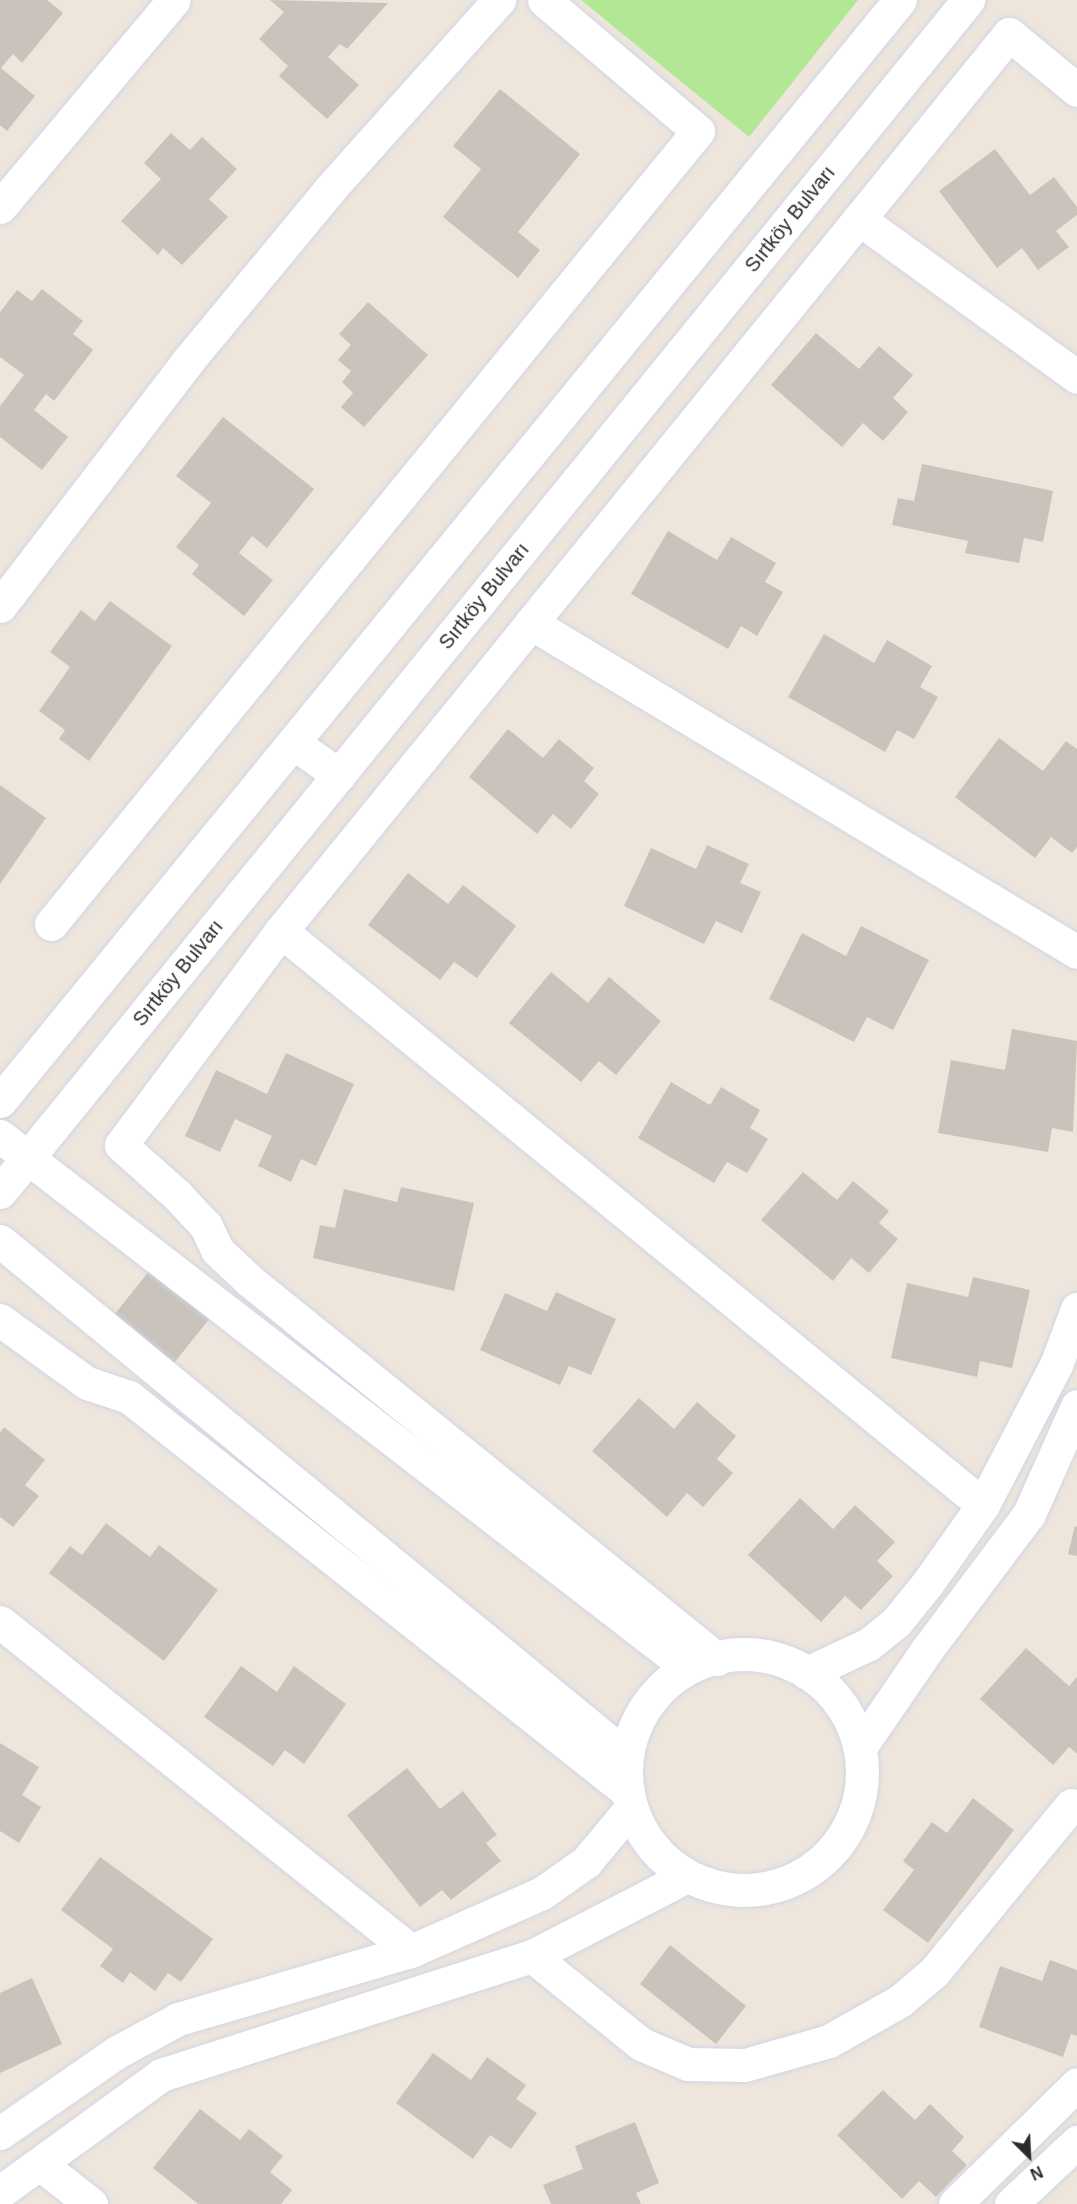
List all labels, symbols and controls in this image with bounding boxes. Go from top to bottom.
street label: Sırtköy Bulvarı [740,161,840,277]
street label: Sırtköy Bulvarı [434,538,534,654]
street label: Sırtköy Bulvarı [128,915,228,1031]
north arrow [999,2126,1059,2186]
text: N [1028,2163,1045,2183]

